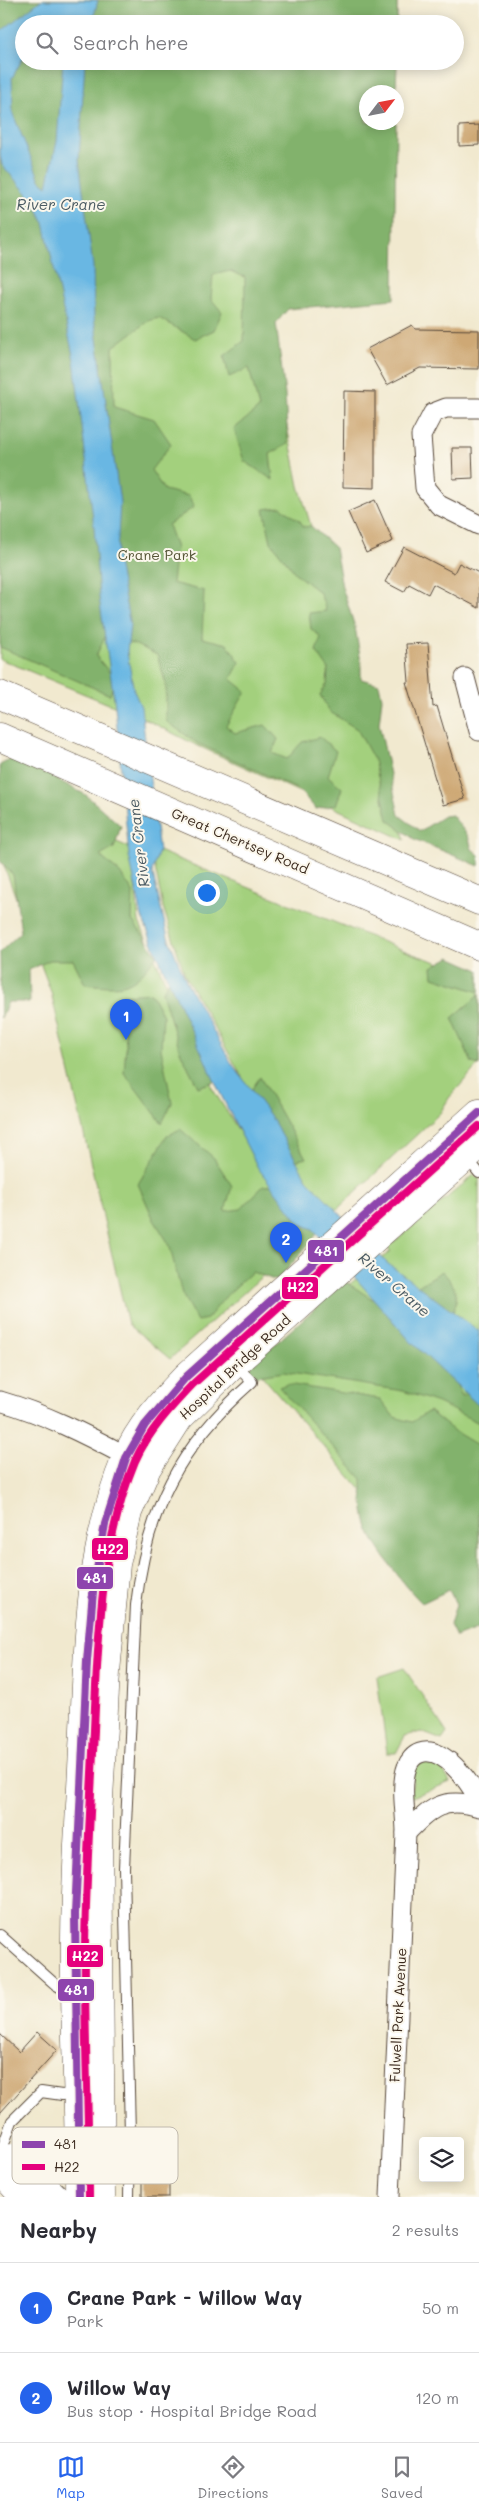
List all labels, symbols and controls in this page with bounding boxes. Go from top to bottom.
search box [15,15,464,70]
icon: search [33,29,61,57]
text: Search here [73,30,189,55]
north arrow [359,85,404,130]
water label: River Crane [17,194,105,214]
park label: Crane Park [118,545,196,564]
water label: River Crane [123,798,153,888]
street label: Great Chertsey Road [169,803,312,878]
your location [194,880,220,906]
pin: 1 [110,999,142,1040]
pin: 2 [270,1222,302,1263]
line badge: 481 [307,1239,345,1263]
text: 481 [314,1241,338,1260]
water label: River Crane [355,1248,435,1321]
line badge: H22 [281,1276,319,1300]
text: H22 [287,1277,314,1296]
street label: Hospital Bridge Road [175,1310,295,1423]
line badge: H22 [91,1537,129,1561]
text: H22 [97,1539,124,1558]
line badge: 481 [76,1566,114,1590]
text: 481 [83,1568,107,1587]
line badge: H22 [66,1944,104,1968]
text: H22 [72,1946,99,1965]
street label: Fulwell Park Avenue [384,1947,411,2083]
line badge: 481 [57,1978,95,2002]
text: 481 [64,1980,88,1999]
legend [12,2127,178,2184]
text: 481 [54,2134,77,2153]
map controls [419,2137,464,2182]
button: layers [419,2137,464,2182]
text: H22 [54,2157,80,2176]
text: Nearby [20,2216,97,2243]
text: 2 results [392,2219,459,2240]
text: Crane Park - Willow Way [67,2285,302,2310]
text: 1 [32,2297,40,2318]
text: 50 m [422,2297,459,2318]
text: Park [67,2310,103,2331]
text: Willow Way [67,2375,171,2400]
text: 2 [32,2387,40,2408]
text: 120 m [415,2387,459,2408]
text: Bus stop · Hospital Bridge Road [67,2400,317,2421]
tab: Map [56,2453,85,2502]
tab: Directions [197,2453,269,2502]
tab: Saved [381,2453,423,2502]

